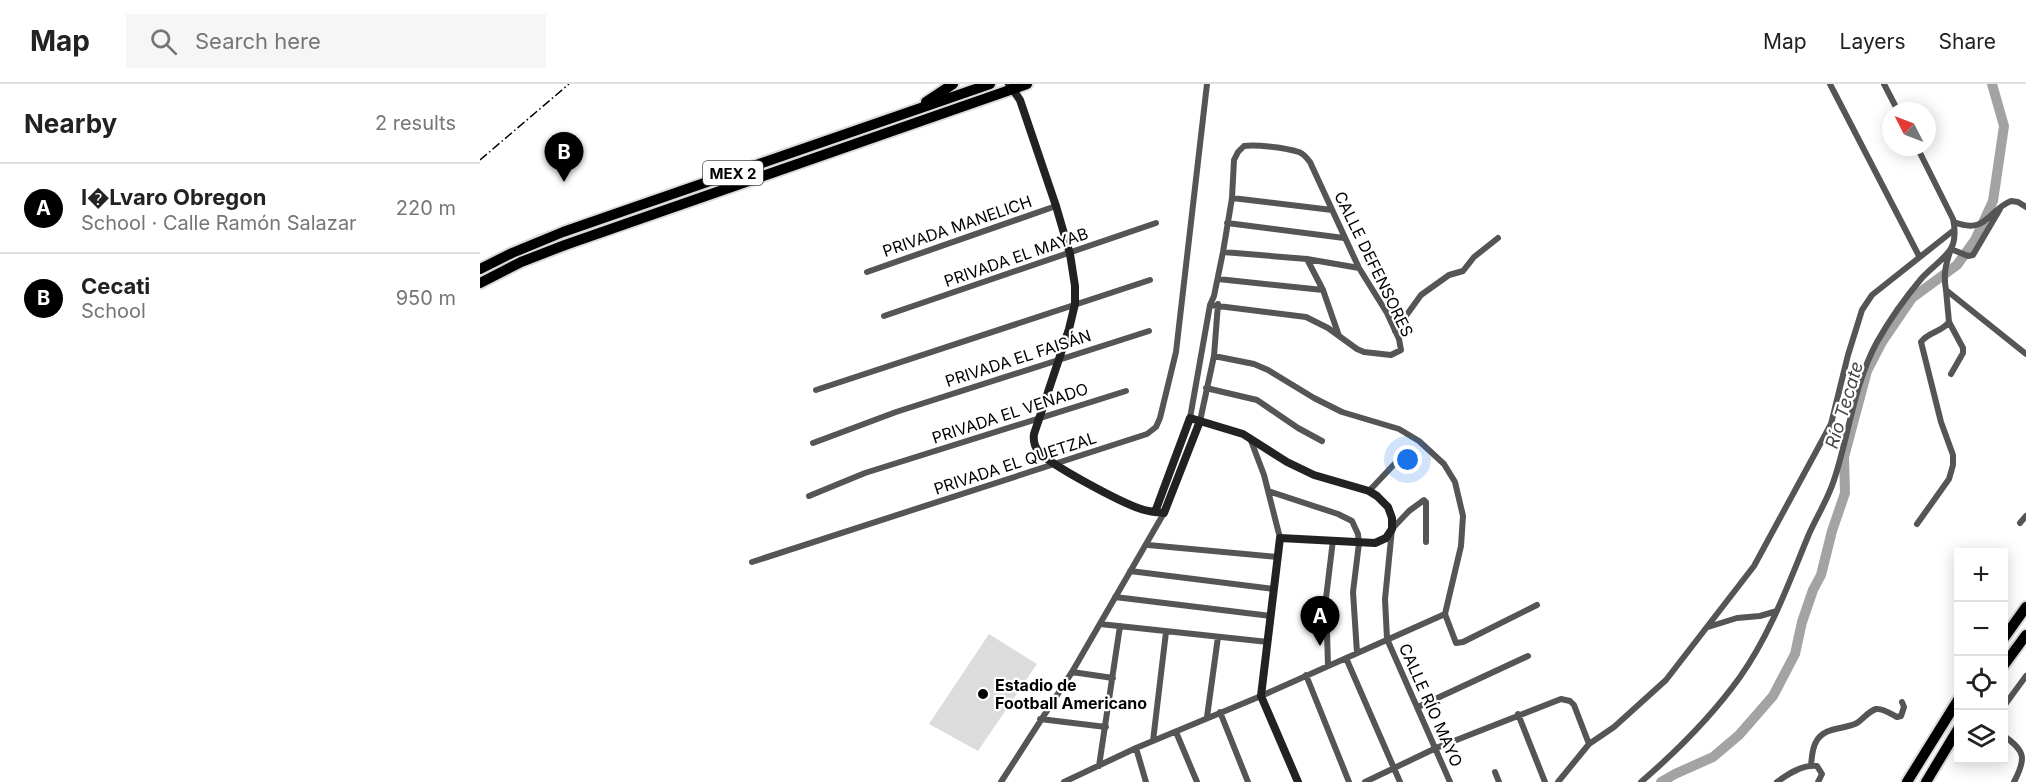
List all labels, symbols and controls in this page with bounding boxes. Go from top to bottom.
search box [126,14,546,68]
text: Map [30,24,90,58]
icon: search [147,25,180,58]
text: Search here [195,28,321,54]
text: Map [1763,29,1807,54]
text: Layers [1840,29,1906,54]
text: Share [1939,29,1996,54]
north arrow [1882,102,1936,156]
text: Nearby [24,108,117,139]
text: 2 results [375,111,456,135]
pin: B [544,132,584,182]
road number: MEX 2 [703,161,763,185]
text: I�Lvaro Obregon [81,184,266,210]
street label: CALLE DEFENSORES [1330,188,1418,340]
street label: PRIVADA MANELICH [880,191,1034,261]
text: A [36,196,51,220]
text: 220 m [396,196,456,220]
text: School · Calle Ramón Salazar [81,211,357,235]
street label: PRIVADA EL MAYAB [941,223,1091,291]
text: Cecati [81,273,150,299]
text: B [37,286,50,310]
text: 950 m [396,286,456,310]
text: School [81,299,146,323]
street label: PRIVADA EL FAISÁN [943,325,1093,391]
water label: Río Tecate [1821,359,1867,451]
street label: PRIVADA EL VENADO [929,378,1091,448]
street label: PRIVADA EL QUETZAL [931,427,1099,499]
your location [1393,445,1422,474]
map controls [1954,548,2008,764]
button: + [1954,548,2008,602]
pin: A [1300,596,1340,646]
button: − [1954,602,2008,656]
street label: CALLE RÍO MAYO [1395,640,1467,770]
button: locate [1954,656,2008,710]
place label: Estadio de Football Americano [995,675,1147,713]
marker: Estadio de Football Americano [976,687,990,701]
button: layers [1954,710,2008,764]

